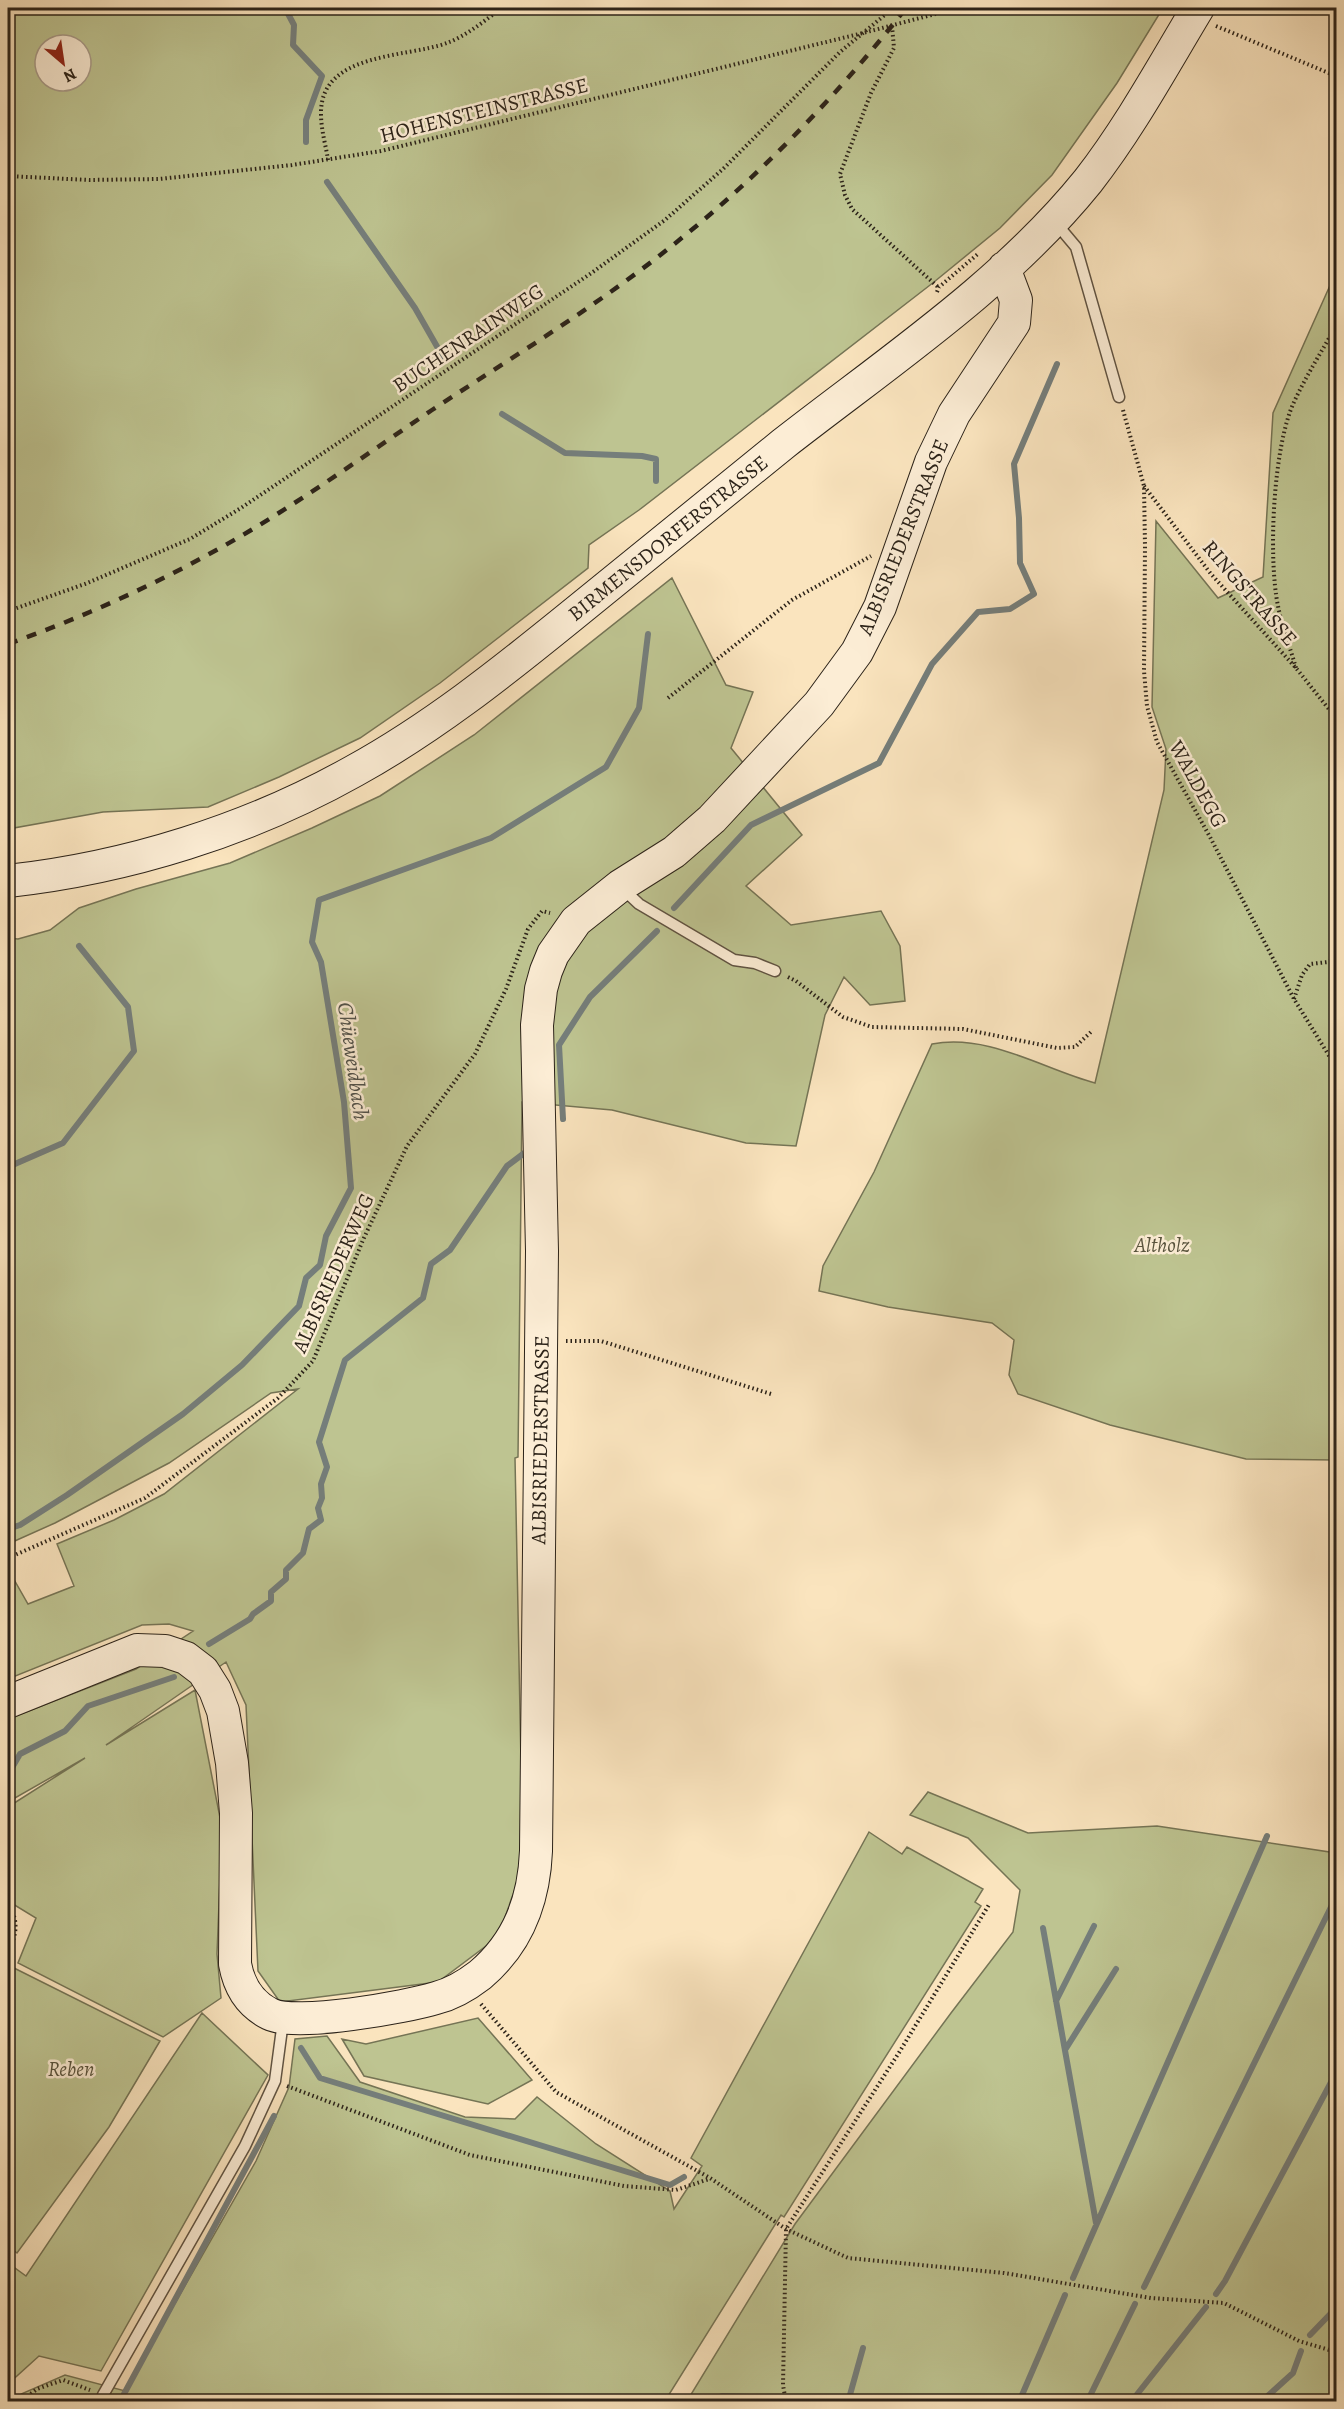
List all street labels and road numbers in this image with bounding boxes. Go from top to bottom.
street label: HOHENSTEINSTRASSE [377,71,591,149]
street label: BUCHENRAINWEG [387,277,549,399]
street label: ALBISRIEDERSTRASSE [851,435,955,640]
street label: BIRMENSDORFERSTRASSE [562,448,774,628]
street label: RINGSTRASSE [1196,534,1304,652]
street label: WALDEGG [1162,734,1234,833]
street label: ALBISRIEDERWEG [285,1189,381,1358]
street label: ALBISRIEDERSTRASSE [524,1335,556,1546]

